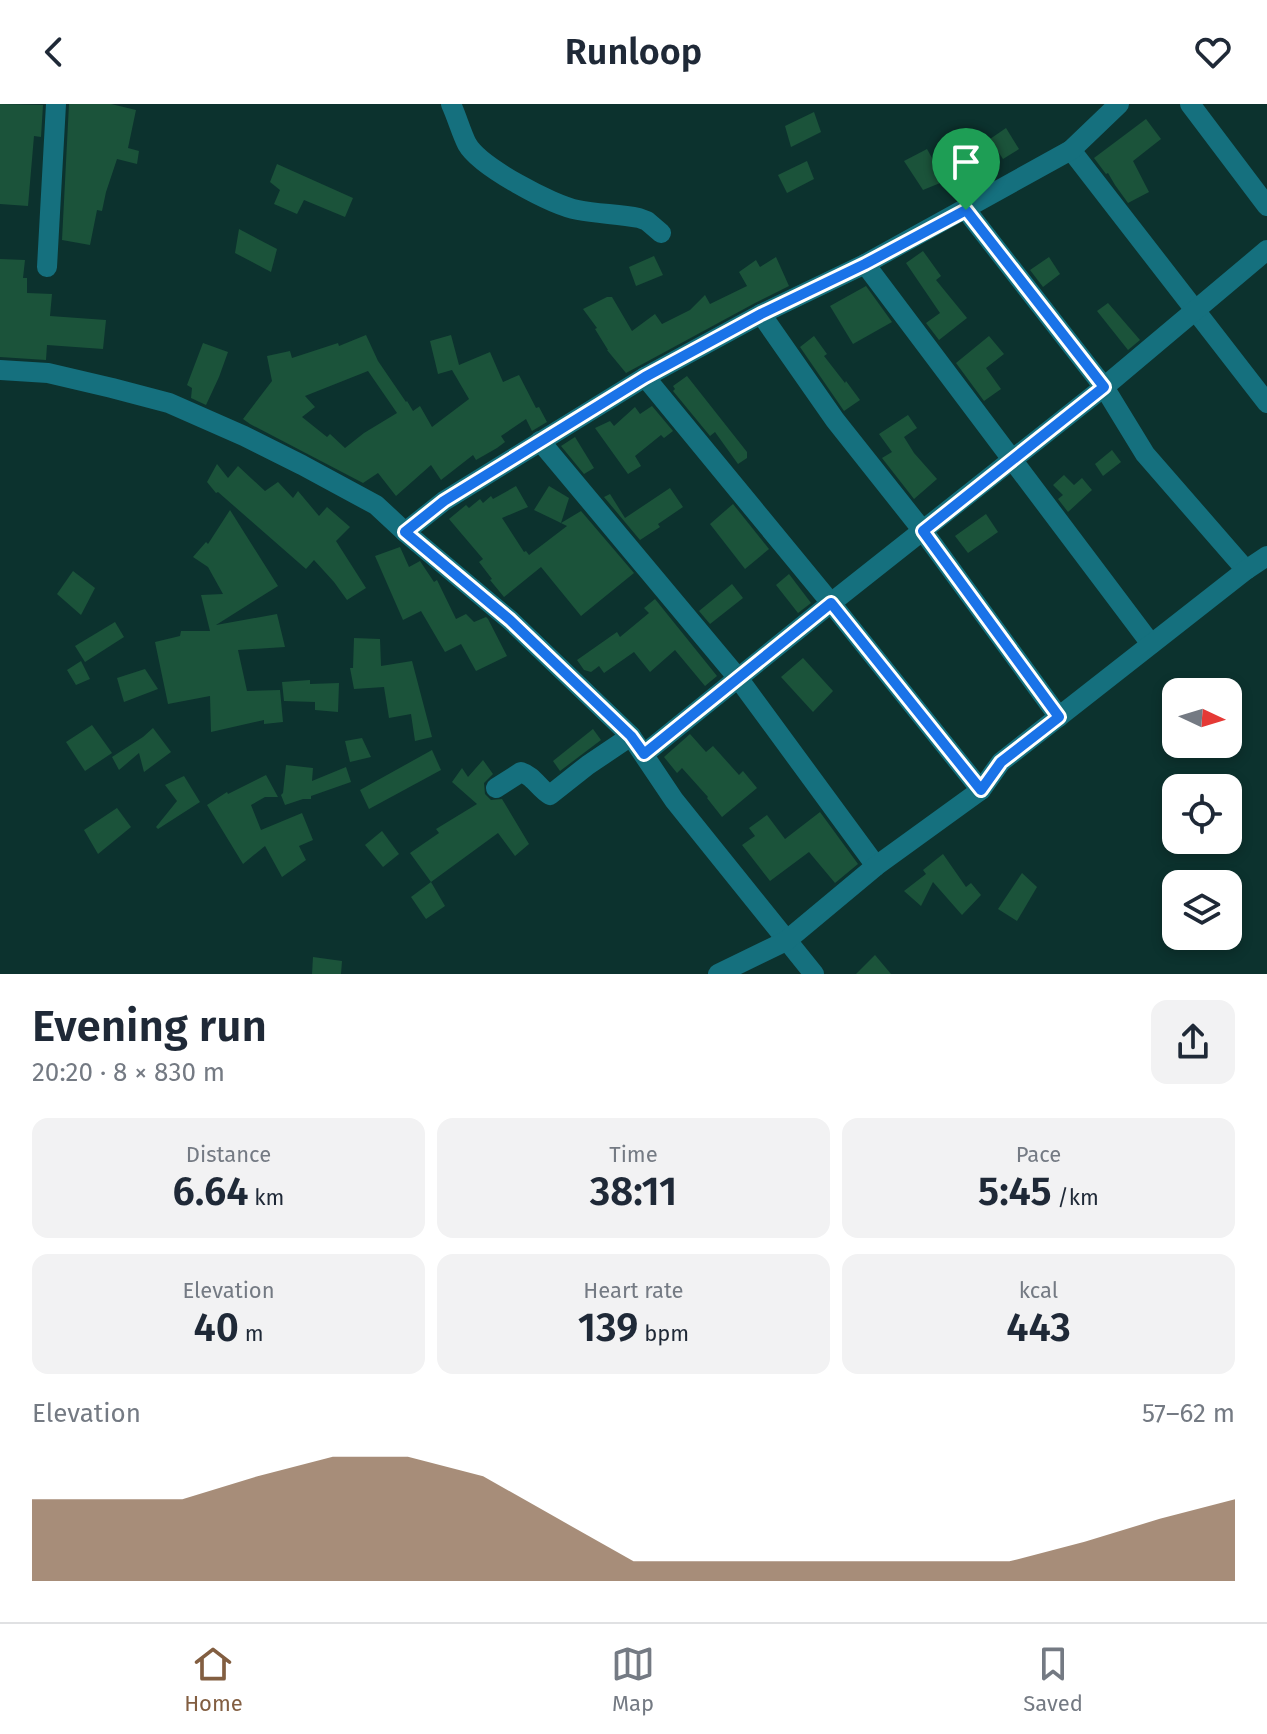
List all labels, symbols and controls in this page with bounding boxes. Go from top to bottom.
icon: back [32,30,76,74]
text: Runloop [565,30,702,74]
icon: heart [1191,30,1235,74]
pin [932,128,1000,210]
icon: arrive [944,140,988,184]
north arrow [1162,678,1242,758]
map controls [1162,678,1242,950]
button: locate [1162,774,1242,854]
button: layers [1162,870,1242,950]
text: Evening run [32,1000,267,1053]
button: share [1151,1000,1235,1084]
text: 20:20 · 8 × 830 m [32,1057,225,1088]
text: Distance [186,1141,271,1168]
text: Time [609,1141,658,1168]
text: Pace [1016,1141,1061,1168]
text: 6.64 [173,1168,249,1216]
text: 38:11 [590,1168,677,1216]
text: 5:45 [978,1168,1052,1216]
text: km [249,1184,284,1211]
text: /km [1052,1184,1099,1211]
text: Elevation [182,1277,275,1304]
text: Heart rate [583,1277,684,1304]
text: kcal [1019,1277,1058,1304]
text: 40 [193,1304,239,1352]
text: 139 [578,1304,638,1352]
text: 443 [1006,1304,1071,1352]
text: m [239,1320,264,1347]
text: bpm [638,1320,689,1347]
text: Elevation [32,1398,141,1429]
text: 57–62 m [1142,1398,1235,1429]
tab: Home [184,1642,243,1717]
tab: Map [611,1642,655,1717]
tab: Saved [1023,1642,1083,1717]

